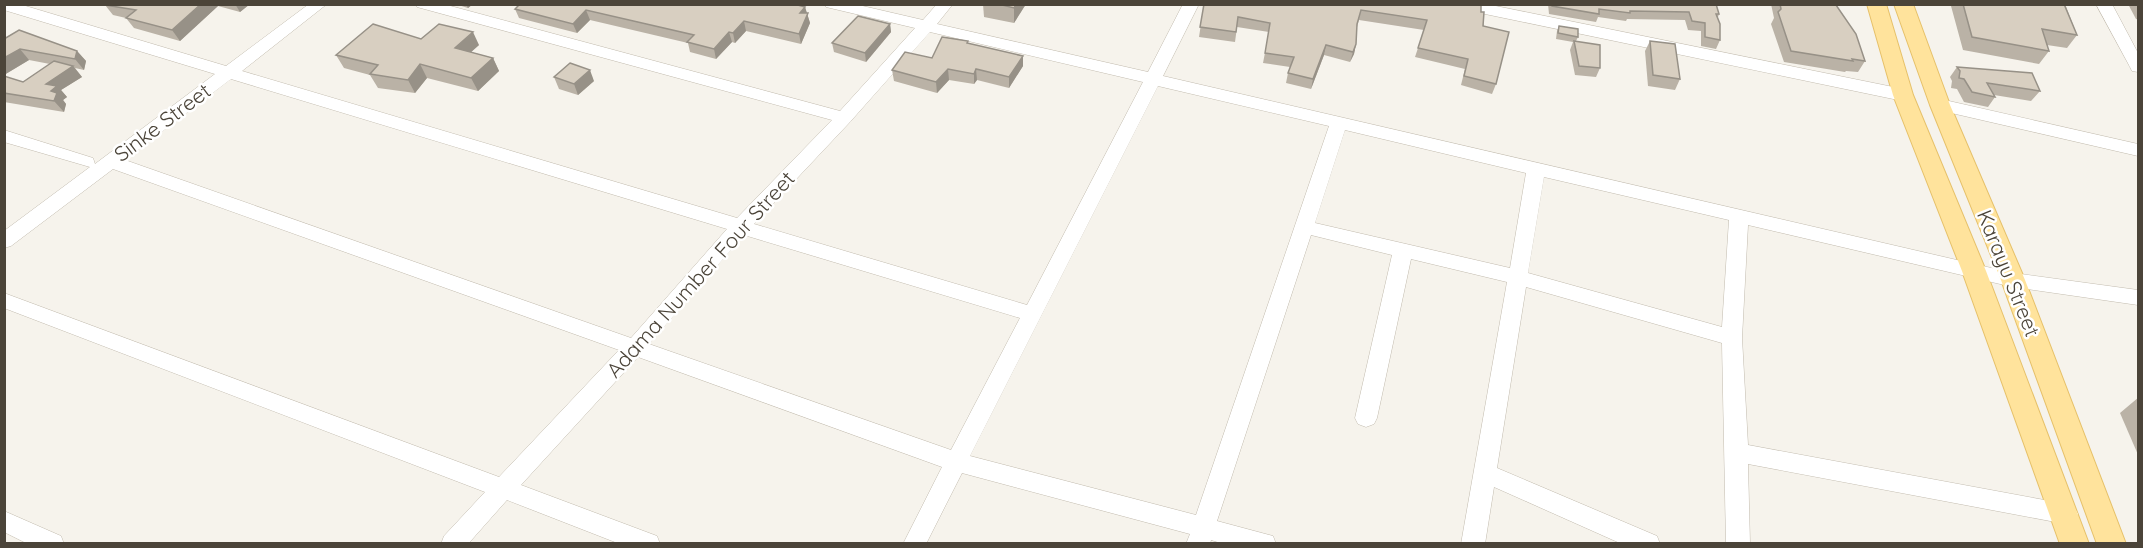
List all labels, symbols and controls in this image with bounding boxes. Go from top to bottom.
street label: Sinke Street [109,77,215,167]
street label: Adama Number Four Street [600,165,800,383]
street label: Karayu Street [1972,206,2046,340]

